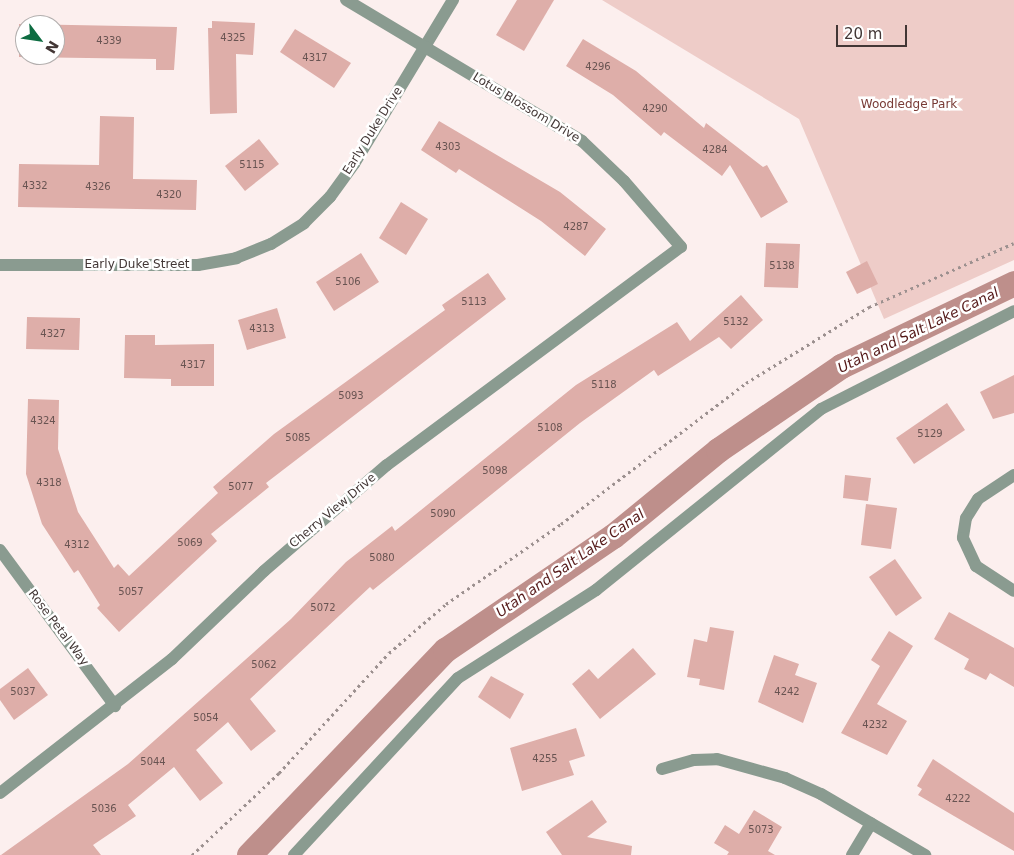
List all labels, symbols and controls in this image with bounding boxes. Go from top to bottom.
north arrow [15,15,65,65]
scale bar [839,15,910,47]
text: 20 m [844,25,882,43]
house number: 4325 [220,32,246,44]
house number: 4339 [96,35,122,47]
text: N [42,38,62,56]
house number: 4317 [302,52,328,64]
house number: 4296 [585,61,611,73]
street label: Lotus Blossom Drive [470,70,582,146]
street label: Early Duke Drive [340,84,406,178]
park label: Woodledge Park [861,98,957,112]
house number: 4290 [642,103,668,115]
house number: 4303 [435,141,461,153]
house number: 4284 [702,144,728,156]
house number: 5115 [239,159,265,171]
house number: 4332 [22,180,48,192]
house number: 4326 [85,181,111,193]
house number: 4320 [156,189,182,201]
house number: 4287 [563,221,589,233]
street label: Early Duke Street [84,258,190,272]
house number: 5138 [769,260,795,272]
house number: 5106 [335,276,361,288]
water label: Utah and Salt Lake Canal [835,284,1001,376]
house number: 5113 [461,296,487,308]
house number: 5132 [723,316,749,328]
house number: 4313 [249,323,275,335]
house number: 4327 [40,328,66,340]
house number: 4317 [180,359,206,371]
house number: 5118 [591,379,617,391]
house number: 5093 [338,390,364,402]
house number: 4324 [30,415,56,427]
house number: 5108 [537,422,563,434]
house number: 5129 [917,428,943,440]
house number: 5085 [285,432,311,444]
house number: 5098 [482,465,508,477]
street label: Cherry View Drive [287,471,379,551]
house number: 4318 [36,477,62,489]
house number: 5077 [228,481,254,493]
water label: Utah and Salt Lake Canal [493,505,647,621]
house number: 5090 [430,508,456,520]
house number: 5069 [177,537,203,549]
house number: 4312 [64,539,90,551]
house number: 5080 [369,552,395,564]
house number: 5057 [118,586,144,598]
street label: Rose Petal Way [25,587,91,669]
house number: 5072 [310,602,336,614]
house number: 5062 [251,659,277,671]
house number: 5037 [10,686,36,698]
house number: 4242 [774,686,800,698]
house number: 5054 [193,712,219,724]
house number: 4232 [862,719,888,731]
house number: 4255 [532,753,558,765]
house number: 5044 [140,756,166,768]
house number: 4222 [945,793,971,805]
house number: 5036 [91,803,117,815]
house number: 5073 [748,824,774,836]

